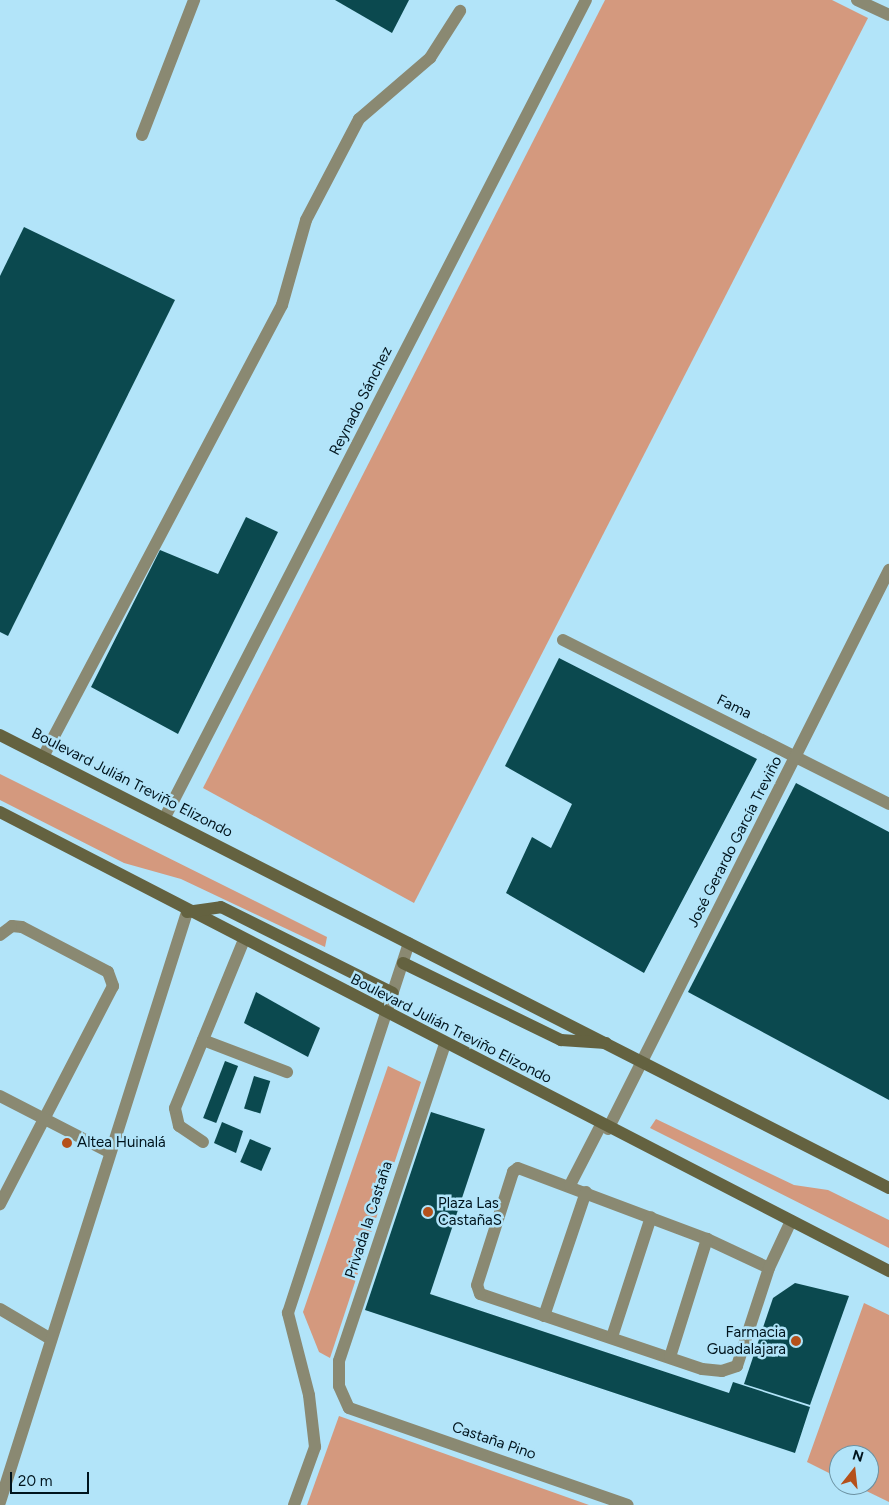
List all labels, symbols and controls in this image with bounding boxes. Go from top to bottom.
street label: Reynado Sánchez [326,344,396,458]
street label: Fama [714,691,754,723]
street label: Boulevard Julián Treviño Elizondo [28,724,236,842]
street label: José Gerardo García Treviño [684,753,786,931]
street label: Boulevard Julián Treviño Elizondo [347,970,555,1088]
place label: Altea Huinalá [77,1134,166,1152]
marker: Altea Huinalá [61,1137,73,1149]
street label: Privada la Castaña [342,1159,396,1281]
place label: Plaza Las CastañaS [438,1194,502,1229]
marker: Plaza Las CastañaS [422,1206,434,1218]
place label: Farmacia Guadalajara [707,1323,786,1358]
marker: Farmacia Guadalajara [790,1335,802,1347]
street label: Castaña Pino [450,1418,538,1464]
north arrow [829,1445,879,1495]
text: N [850,1446,866,1466]
scale bar [12,1462,91,1494]
text: 20 m [18,1472,52,1490]

